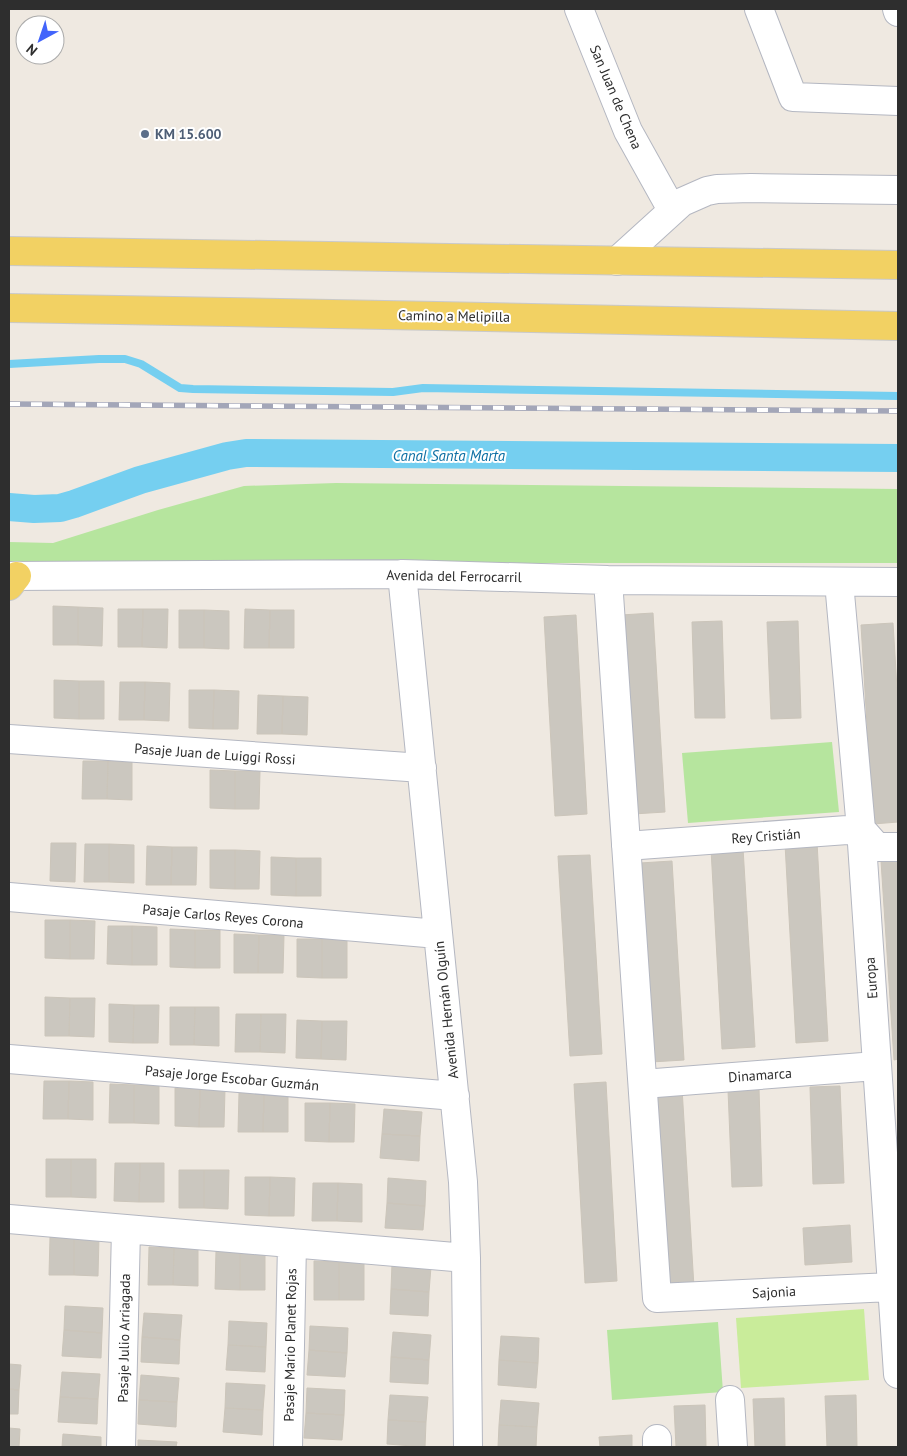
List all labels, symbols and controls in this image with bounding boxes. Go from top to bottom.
north arrow [15,15,65,65]
text: N [22,40,41,60]
street label: San Juan de Chena [586,42,646,152]
place label: KM 15.600 [155,125,222,143]
marker: KM 15.600 [139,128,151,140]
street label: Camino a Melipilla [398,306,510,326]
water label: Canal Santa Marta [393,446,506,465]
street label: Avenida del Ferrocarril [386,566,522,586]
street label: Pasaje Juan de Luiggi Rossi [134,739,296,769]
street label: Rey Cristián [731,825,801,847]
street label: Pasaje Carlos Reyes Corona [142,900,304,932]
street label: Avenida Hernán Olguín [430,940,462,1080]
street label: Europa [861,956,881,999]
street label: Pasaje Jorge Escobar Guzmán [144,1061,320,1095]
street label: Dinamarca [728,1064,793,1086]
street label: Pasaje Mario Planet Rojas [280,1268,300,1422]
street label: Pasaje Julio Arriagada [114,1273,134,1403]
street label: Sajonia [752,1282,796,1302]

